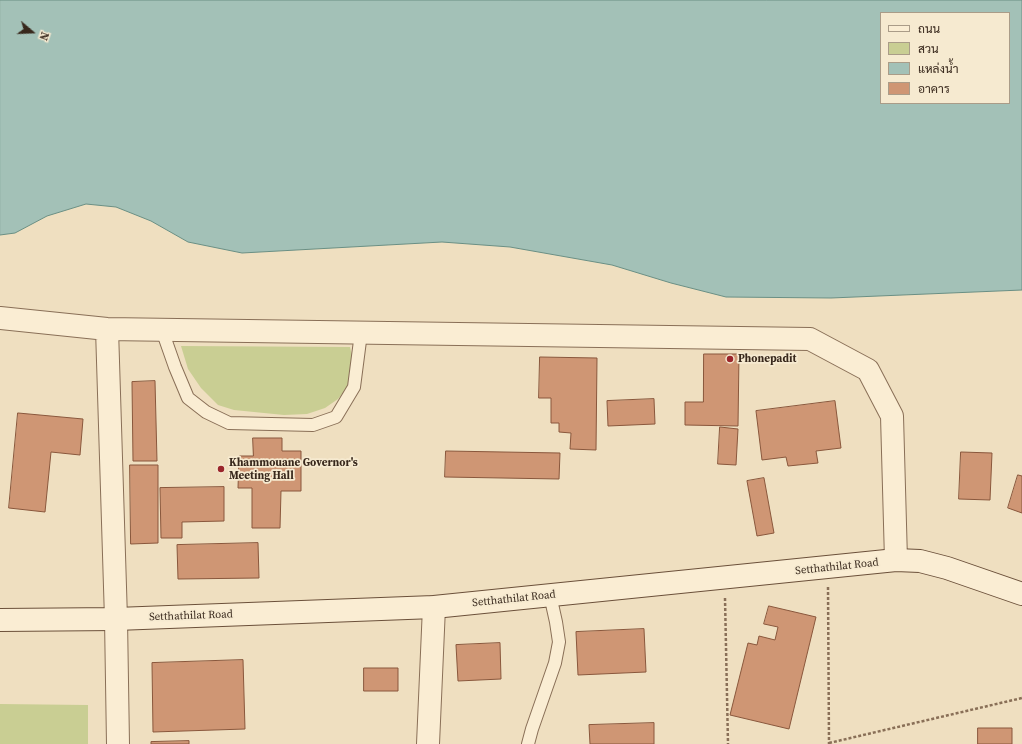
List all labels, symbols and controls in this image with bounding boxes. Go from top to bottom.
north arrow [12,12,52,52]
legend [880,12,1010,104]
text: ถนน [918,21,940,37]
text: N [35,30,52,42]
text: สวน [918,41,939,57]
text: แหล่งน้ำ [918,61,958,77]
text: อาคาร [918,81,950,97]
place label: Phonepadit [738,352,796,366]
marker: Phonepadit [725,354,735,364]
place label: Khammouane Governor's Meeting Hall [229,456,358,482]
marker: Khammouane Governor's Meeting Hall [216,464,226,474]
street label: Setthathilat Road [795,556,879,578]
street label: Setthathilat Road [472,588,556,610]
street label: Setthathilat Road [149,608,233,624]

